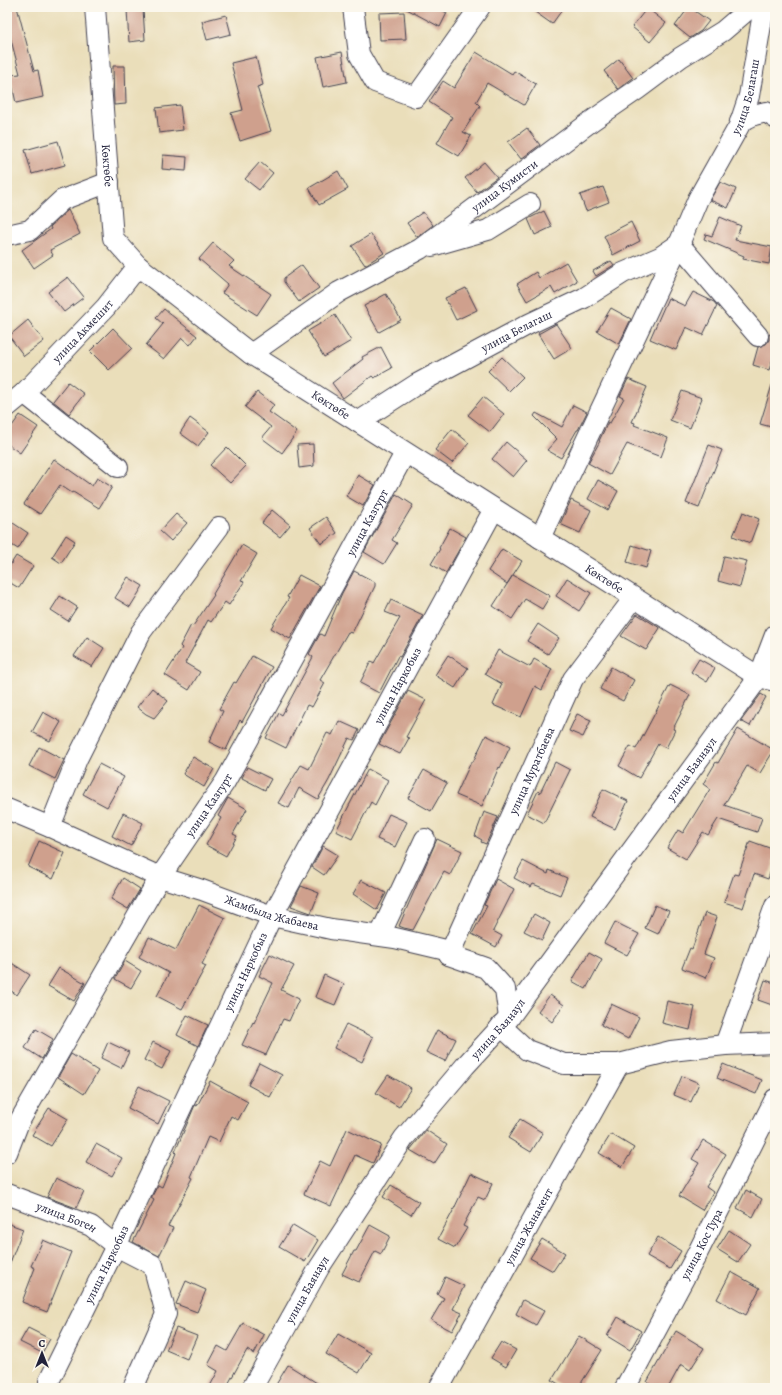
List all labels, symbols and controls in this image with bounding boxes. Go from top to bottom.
street label: улица Белагаш [727,58,763,138]
street label: Көктөбе [98,144,117,188]
street label: улица Кумисти [468,156,541,216]
street label: улица Акмешит [48,296,117,367]
street label: улица Белагаш [478,306,555,357]
street label: Көктөбе [308,386,353,423]
street label: улица Казгурт [342,486,392,559]
street label: Көктөбе [582,560,627,597]
street label: улица Наркобыз [370,644,425,728]
street label: улица Муратбаева [505,724,559,818]
street label: улица Баянаул [662,734,720,805]
street label: улица Казгурт [181,770,237,841]
street label: Жамбыла Жабаева [222,891,321,934]
street label: улица Наркобыз [220,930,271,1015]
street label: улица Баянаул [467,995,529,1063]
street label: улица Жанакент [501,1184,557,1269]
street label: улица Боген [33,1198,101,1236]
street label: улица Кос Тура [676,1206,727,1283]
street label: улица Наркобыз [80,1223,133,1307]
street label: улица Баянаул [281,1253,333,1327]
north arrow [22,1333,62,1373]
text: С [39,1336,46,1351]

